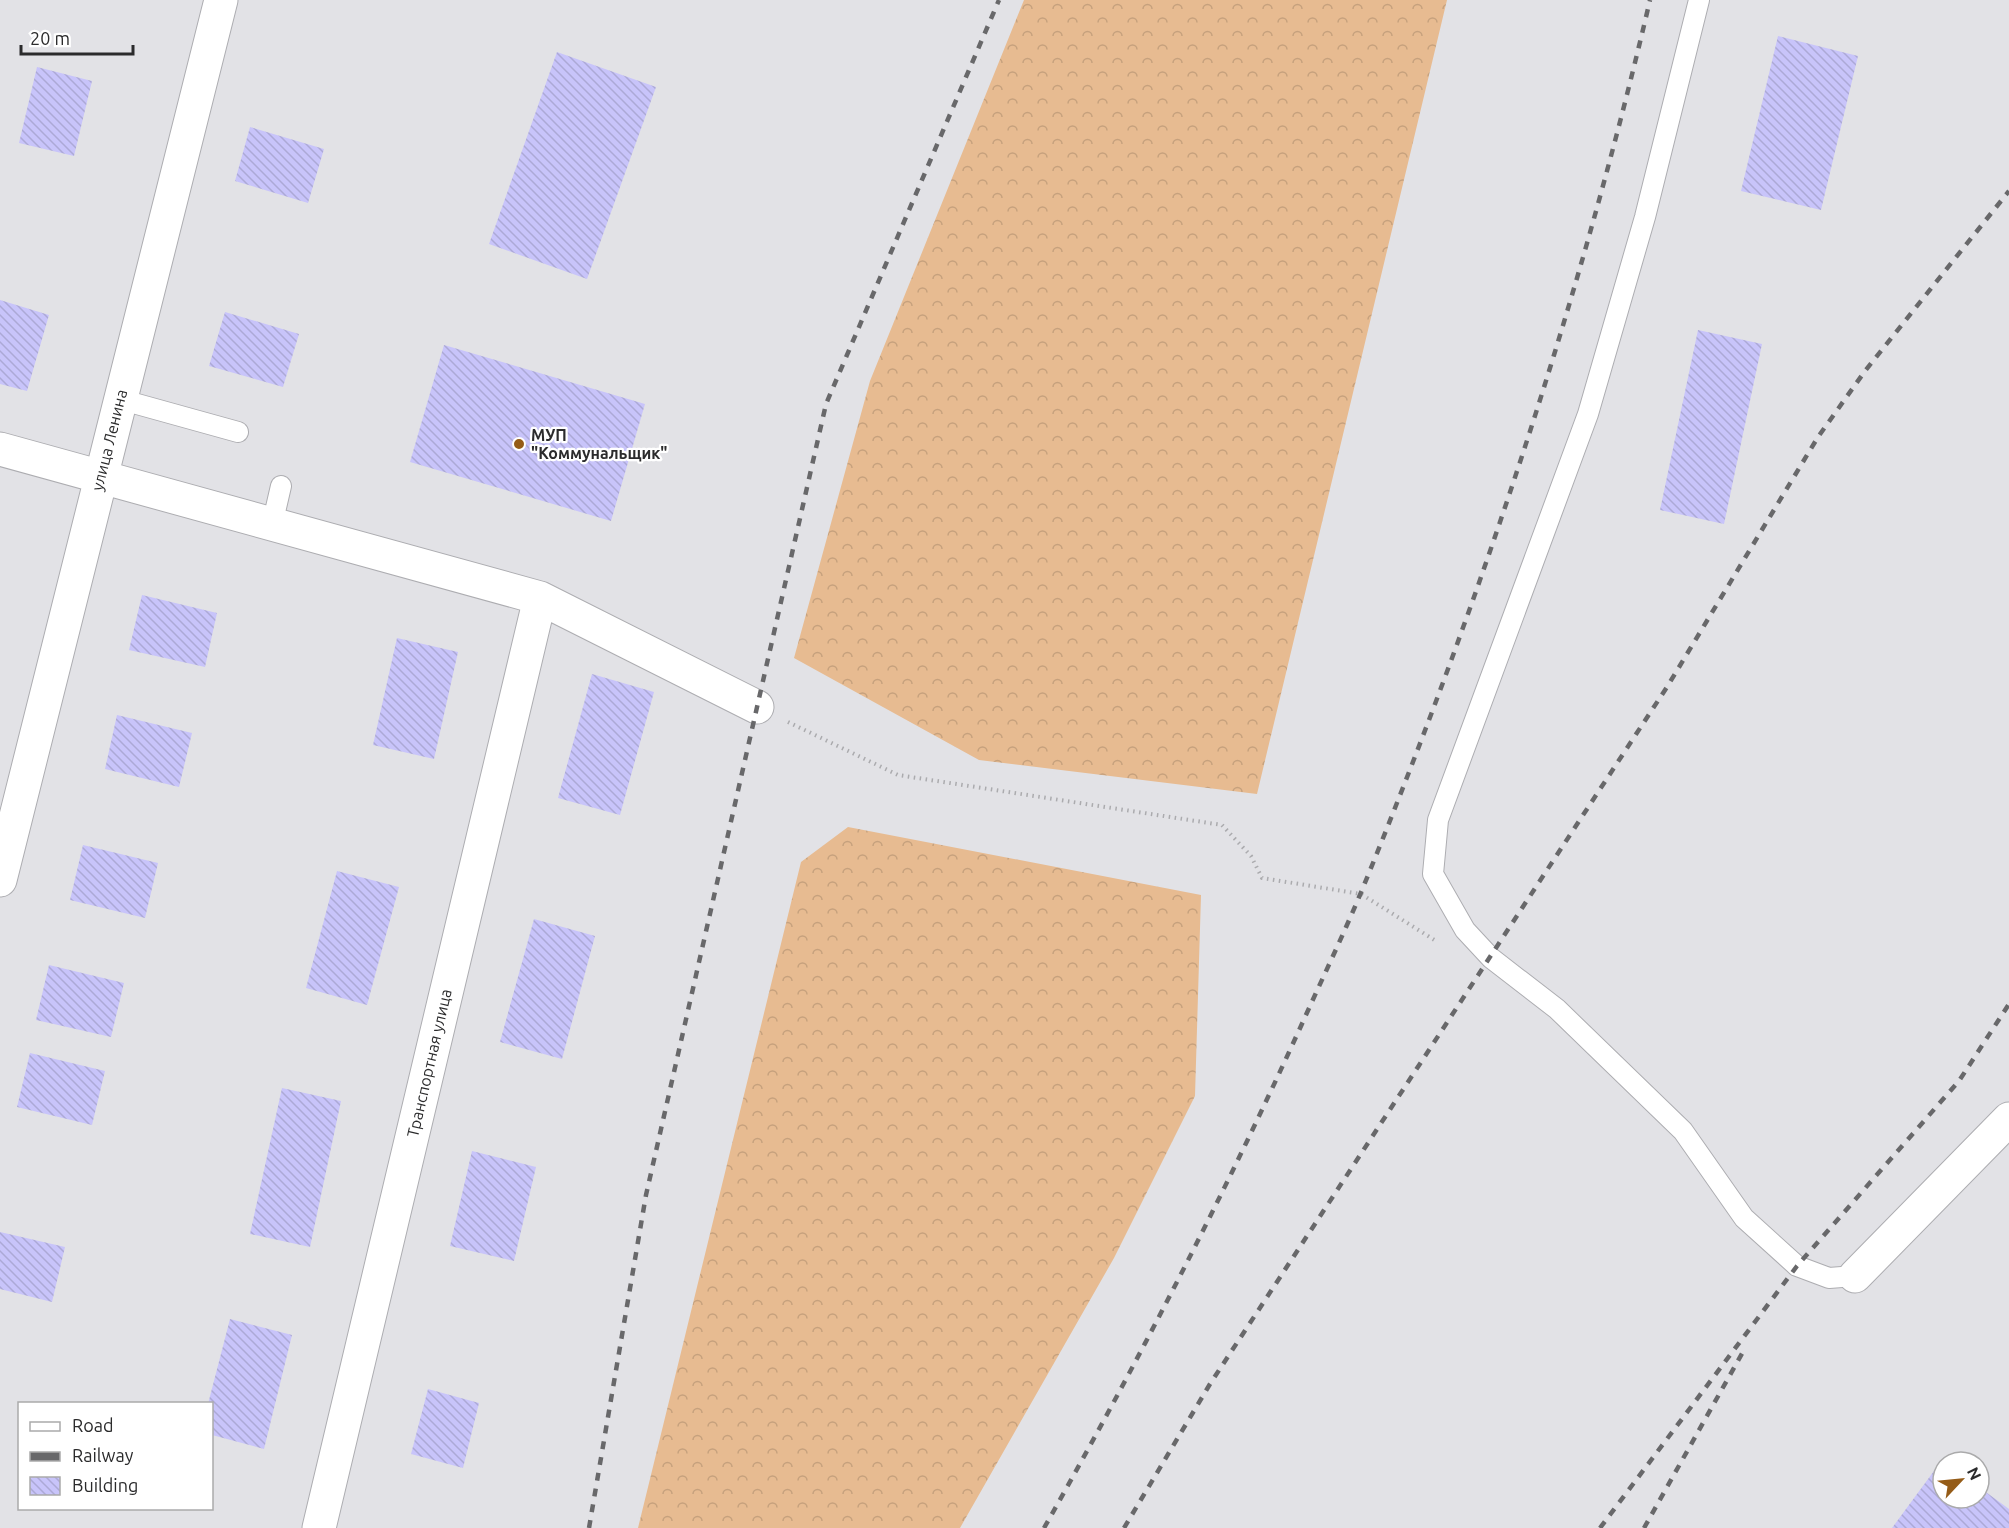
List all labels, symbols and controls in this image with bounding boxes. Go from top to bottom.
scale bar [21,18,134,56]
text: 20 m [30,28,70,48]
street label: улица Ленина [88,387,130,493]
place label: МУП "Коммунальщик" [531,426,668,462]
marker: МУП "Коммунальщик" [512,437,526,451]
street label: Транспортная улица [403,987,455,1139]
legend [18,1402,213,1510]
text: Road [72,1415,114,1435]
text: Railway [72,1445,134,1465]
north arrow [1931,1450,1991,1510]
text: N [1964,1464,1985,1483]
text: Building [72,1475,138,1495]

